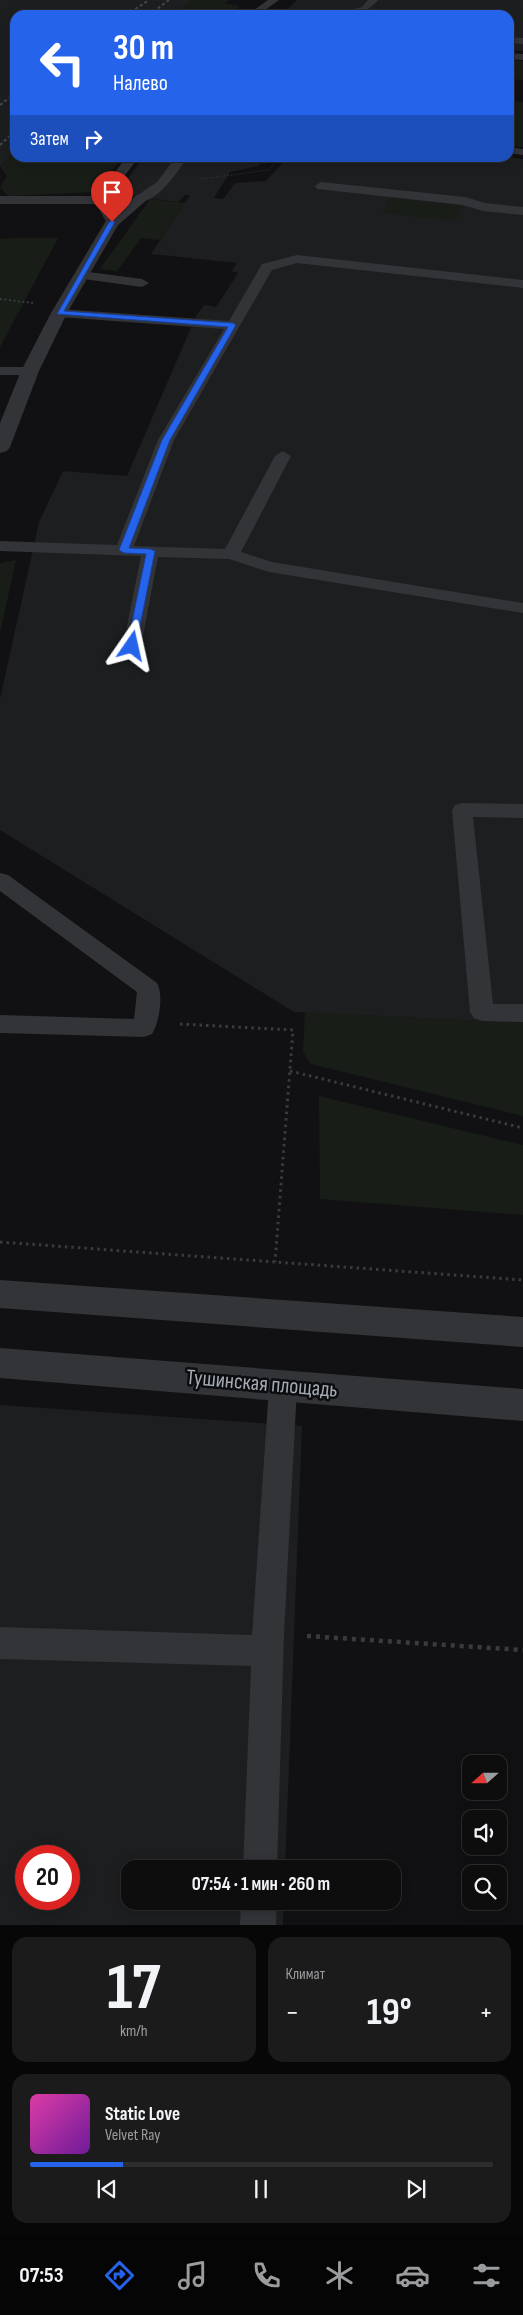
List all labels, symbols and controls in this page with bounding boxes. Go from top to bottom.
text: 30 m [113,27,174,70]
icon: left [30,30,95,95]
text: Налево [113,70,168,97]
icon: right [79,125,107,153]
text: Затем [30,128,69,151]
pin [91,171,133,222]
icon: arrive [98,178,126,206]
position arrow [105,619,157,671]
street label: Тушинская площадь [185,1364,339,1404]
north arrow [462,1755,508,1800]
map controls [462,1755,507,1910]
button: sound [462,1810,507,1855]
speed limit sign: 20 [15,1845,80,1910]
button: search [462,1865,507,1910]
text: 07:54 · 1 мин · 260 m [192,1873,330,1896]
text: 17 [107,1950,160,2028]
text: Климат [286,1965,325,1984]
text: 19° [367,1990,412,2035]
text: − [286,1996,299,2029]
text: + [479,1996,493,2029]
text: km/h [120,2022,148,2041]
text: Static Love [105,2103,180,2126]
text: Velvet Ray [105,2126,160,2145]
icon: previous [93,2175,121,2203]
icon: pause [247,2175,275,2203]
icon: next [402,2175,430,2203]
icon: directions [102,2258,137,2293]
icon: music [175,2258,210,2293]
icon: phone [249,2258,284,2293]
icon: climate [322,2258,357,2293]
icon: car [395,2258,430,2293]
icon: filters [469,2258,504,2293]
text: 07:53 [19,2262,64,2289]

